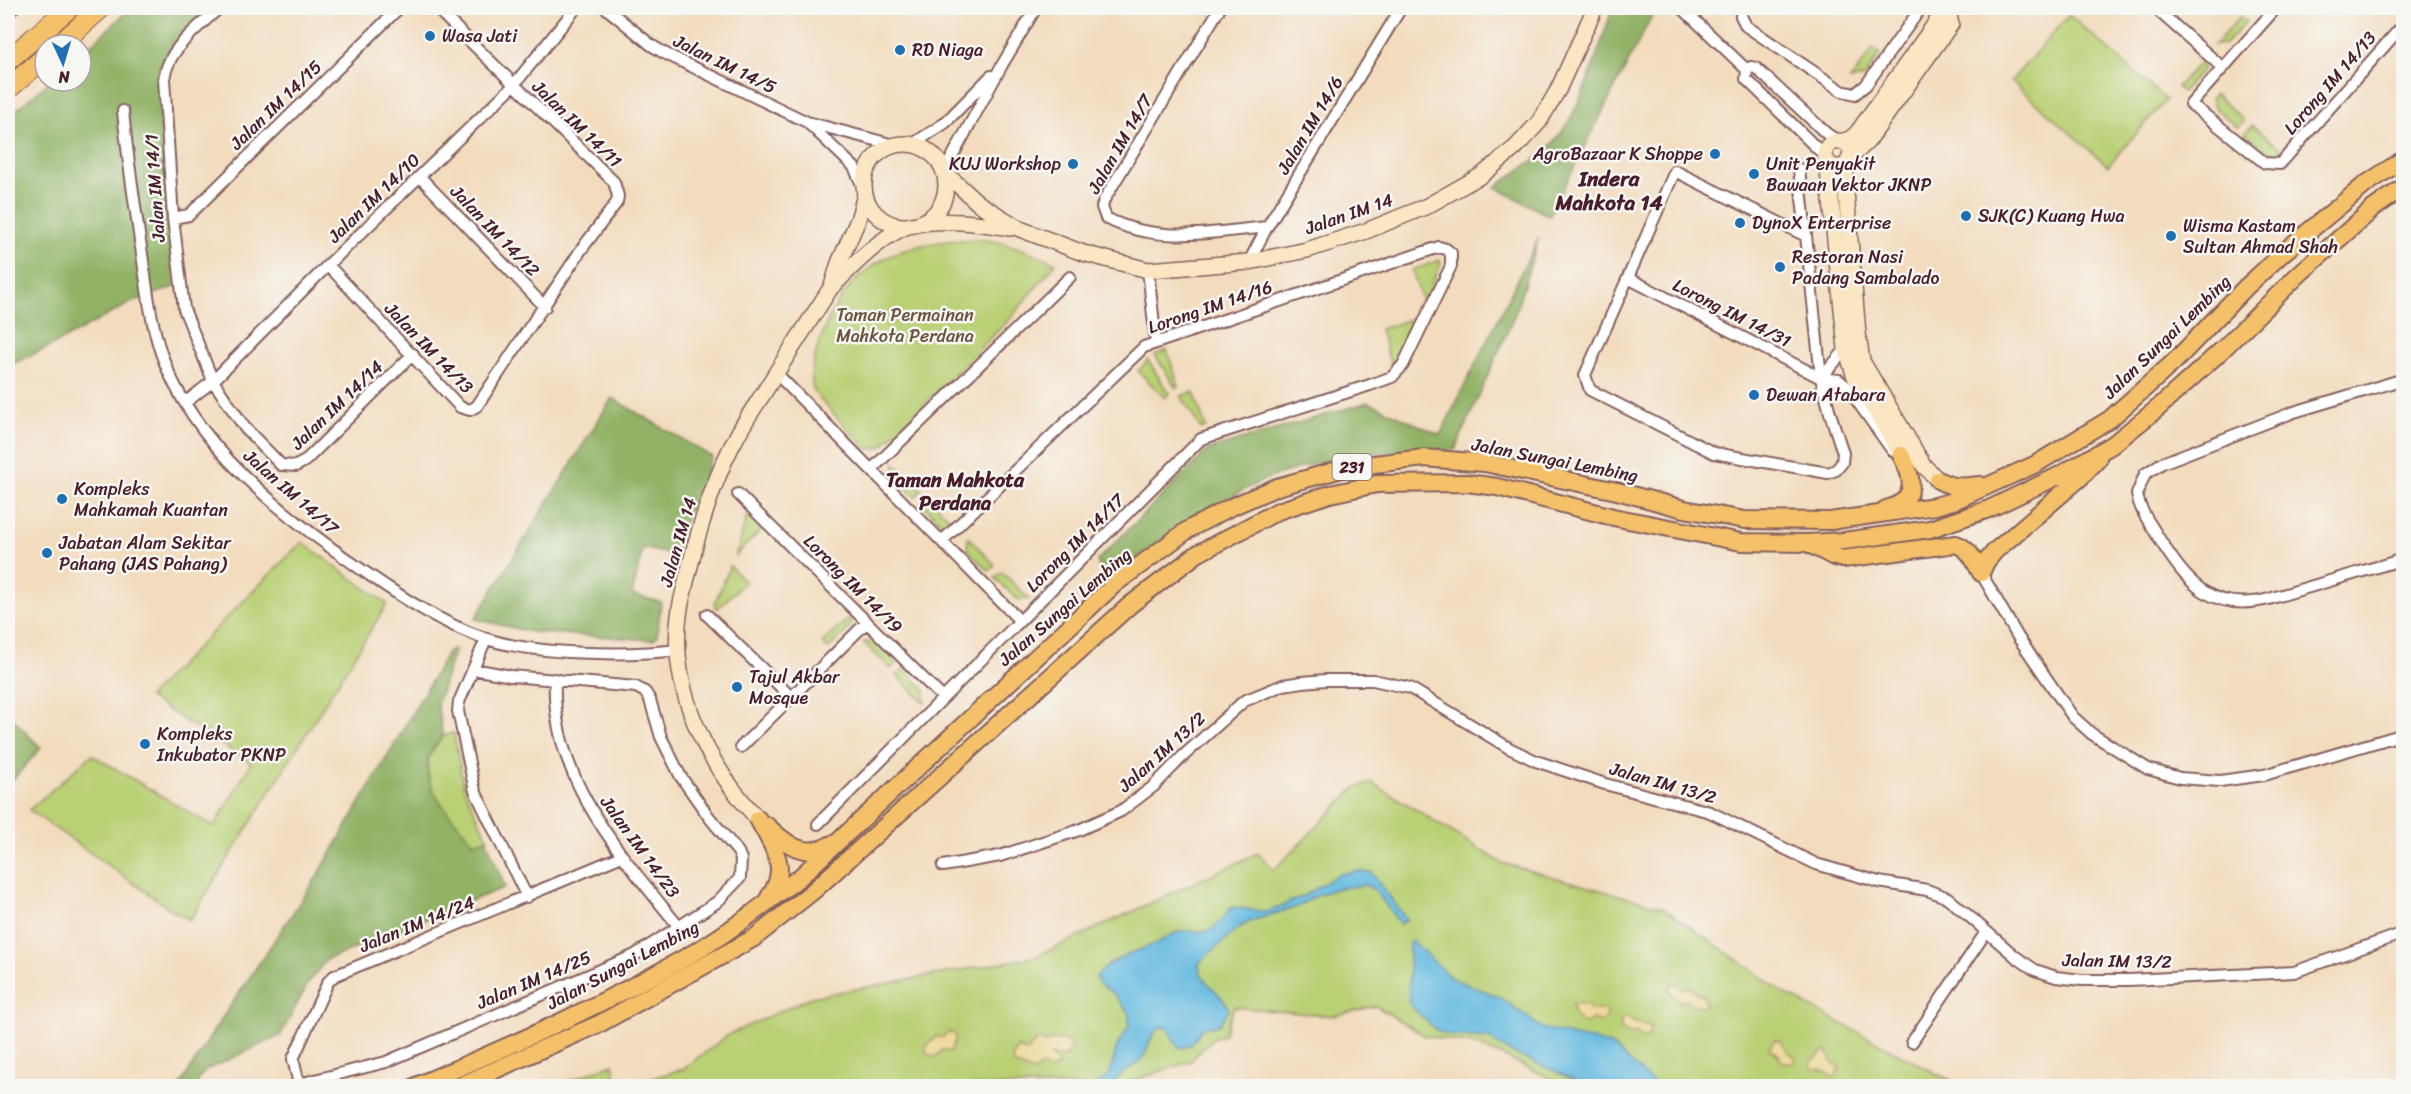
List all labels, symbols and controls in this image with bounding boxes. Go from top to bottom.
place label: Wasa Jati [442,20,518,52]
street label: Lorong IM 14/13 [2275,24,2385,142]
street label: Jalan IM 14/5 [667,25,782,103]
marker: Wasa Jati [423,29,437,43]
north arrow [33,33,93,93]
place label: RD Niaga [912,34,983,66]
marker: RD Niaga [893,43,907,57]
street label: Jalan IM 14/15 [221,52,330,159]
text: N [57,63,72,92]
street label: Jalan IM 14/6 [1267,69,1352,182]
street label: Jalan IM 14/11 [523,72,630,176]
street label: Jalan IM 14/7 [1078,87,1162,201]
street label: Jalan IM 14/1 [135,133,175,244]
place label: AgroBazaar K Shoppe [1532,138,1703,170]
street label: Jalan IM 14/10 [319,145,428,252]
marker: AgroBazaar K Shoppe [1708,147,1722,161]
place label: KUJ Workshop [949,148,1061,180]
place label: Unit Penyakit Bawaan Vektor JKNP [1766,148,1931,201]
marker: KUJ Workshop [1066,157,1080,171]
district label: Indera Mahkota 14 [1554,160,1663,222]
marker: Unit Penyakit Bawaan Vektor JKNP [1747,167,1761,181]
street label: Jalan IM 14/12 [442,177,548,285]
street label: Jalan IM 14 [1300,184,1397,244]
place label: SJK(C) Kuang Hwa [1978,200,2125,232]
place label: DynoX Enterprise [1752,207,1891,239]
marker: SJK(C) Kuang Hwa [1959,209,1973,223]
place label: Wisma Kastam Sultan Ahmad Shah [2183,210,2338,263]
marker: DynoX Enterprise [1733,216,1747,230]
marker: Wisma Kastam Sultan Ahmad Shah [2164,229,2178,243]
place label: Restoran Nasi Padang Sambalado [1792,241,1939,294]
marker: Restoran Nasi Padang Sambalado [1773,260,1787,274]
street label: Jalan Sungai Lembing [2094,267,2239,408]
street label: Lorong IM 14/31 [1667,269,1797,357]
street label: Lorong IM 14/16 [1143,271,1277,343]
street label: Jalan IM 14/13 [376,294,482,402]
park label: Taman Permainan Mahkota Perdana [836,299,974,352]
street label: Jalan IM 14/14 [282,352,391,459]
place label: Dewan Atabara [1766,379,1886,411]
marker: Dewan Atabara [1747,388,1761,402]
street label: Jalan Sungai Lembing [1468,428,1641,492]
street label: Jalan IM 14/17 [235,440,347,544]
road number: 231 [1332,454,1372,480]
district label: Taman Mahkota Perdana [886,463,1025,521]
place label: Kompleks Mahkamah Kuantan [74,473,228,526]
street label: Lorong IM 14/17 [1018,485,1133,600]
marker: Kompleks Mahkamah Kuantan [55,492,69,506]
street label: Jalan IM 14 [650,494,706,591]
street label: Lorong IM 14/19 [795,526,911,642]
place label: Jabatan Alam Sekitar Pahang (JAS Pahang) [58,527,232,580]
street label: Jalan Sungai Lembing [990,540,1139,675]
marker: Jabatan Alam Sekitar Pahang (JAS Pahang) [40,546,54,560]
place label: Tajul Akbar Mosque [749,661,841,714]
marker: Tajul Akbar Mosque [730,680,744,694]
street label: Jalan IM 13/2 [1110,703,1213,801]
place label: Kompleks Inkubator PKNP [156,718,286,771]
marker: Kompleks Inkubator PKNP [138,737,152,751]
street label: Jalan IM 13/2 [1605,752,1720,813]
street label: Jalan IM 14/23 [591,788,688,905]
street label: Jalan IM 14/24 [353,886,480,962]
street label: Jalan Sungai Lembing [540,911,705,1019]
street label: Jalan IM 14/25 [471,941,596,1019]
street label: Jalan IM 13/2 [2061,944,2172,978]

